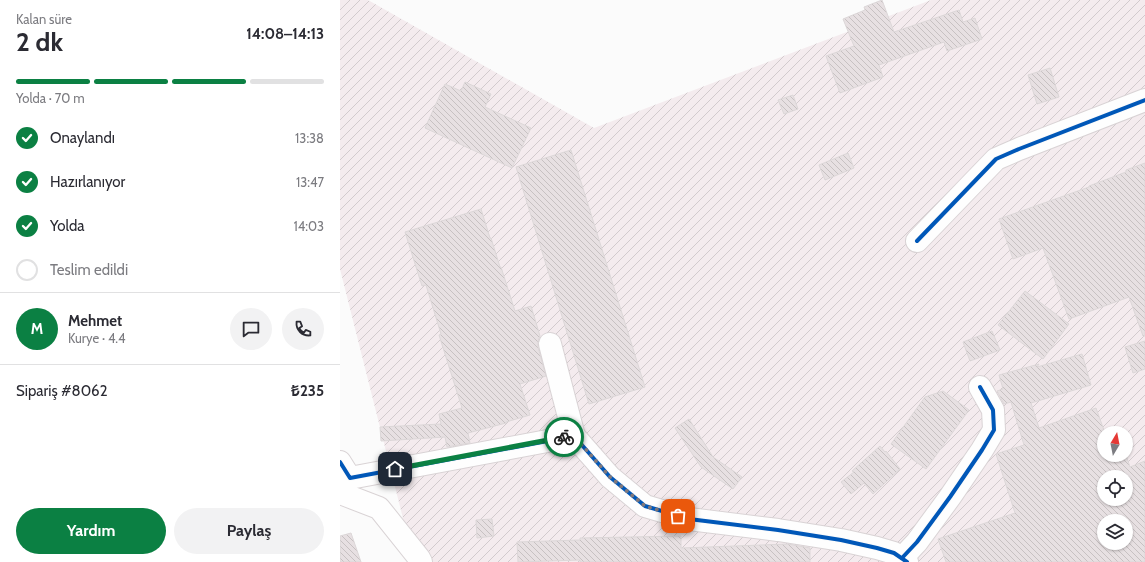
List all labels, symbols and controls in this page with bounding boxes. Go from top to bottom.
text: Kalan süre [16,11,72,27]
text: 14:08–14:13 [246,25,324,43]
text: 2 dk [16,26,63,58]
text: Yolda · 70 m [16,90,85,106]
icon: check [16,127,38,149]
text: Onaylandı [50,129,115,147]
text: 13:38 [295,130,324,146]
icon: check [16,171,38,193]
text: Hazırlanıyor [50,173,125,191]
text: 13:47 [296,174,324,190]
icon: check [16,215,38,237]
text: Yolda [50,217,84,235]
text: 14:03 [293,218,324,234]
text: Teslim edildi [50,261,128,279]
button: chat [230,308,272,350]
button: phone [282,308,324,350]
text: Mehmet [68,312,122,330]
text: M [31,320,43,338]
text: Kurye · 4.4 [68,330,126,346]
text: Sipariş #8062 [16,382,108,400]
text: ₺235 [291,382,324,400]
courier [544,417,584,457]
icon: bike [553,426,575,448]
north arrow [1097,426,1133,462]
map controls [1097,426,1133,550]
pin [378,452,412,486]
icon: home [384,458,406,480]
button: locate [1097,470,1133,506]
pin [661,499,695,533]
icon: bag [667,505,689,527]
button: Yardım [16,508,166,554]
button: Paylaş [174,508,324,554]
button: layers [1097,514,1133,550]

